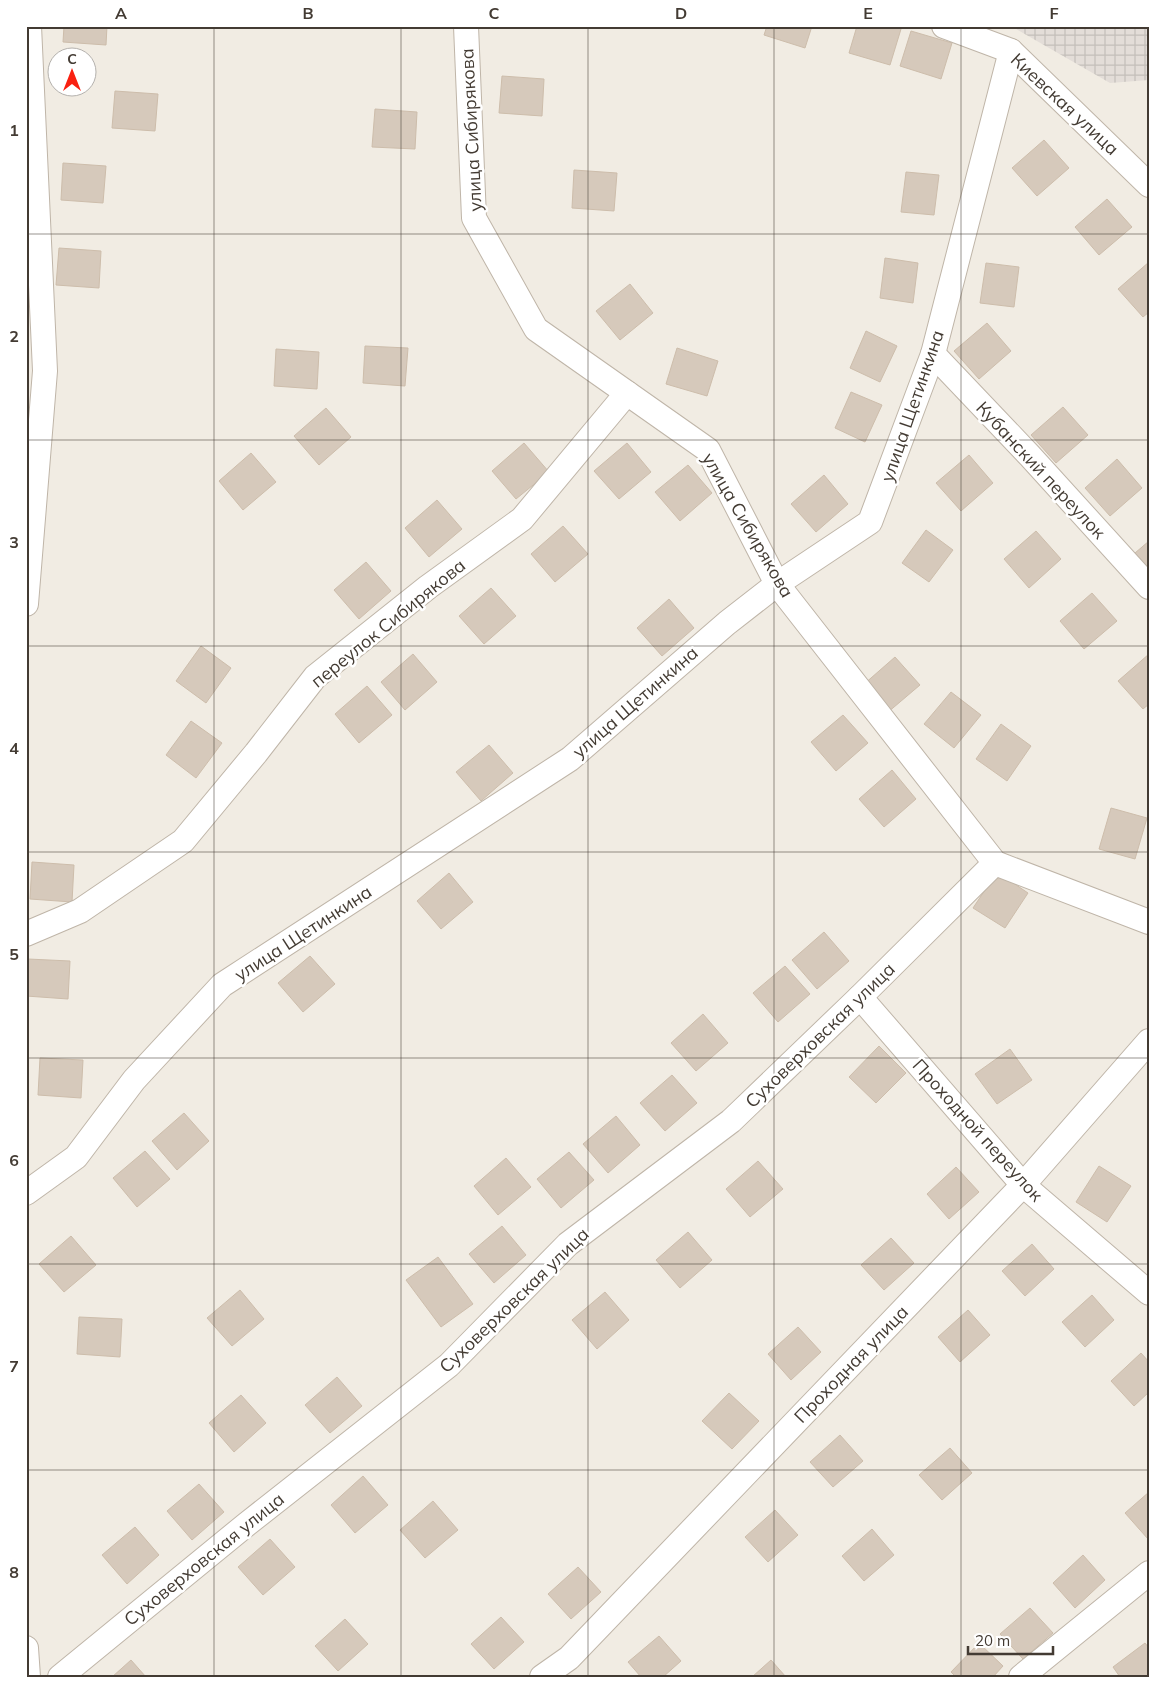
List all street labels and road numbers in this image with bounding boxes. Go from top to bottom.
street label: улица Сибирякова [455,48,487,212]
street label: Киевская улица [1006,48,1124,160]
street label: улица Щетинкина [875,327,949,485]
street label: Кубанский переулок [971,396,1111,544]
street label: улица Сибирякова [697,448,799,602]
street label: переулок Сибирякова [306,554,470,692]
street label: улица Щетинкина [567,641,703,763]
street label: улица Щетинкина [230,880,376,986]
street label: Суховерховская улица [740,957,900,1113]
street label: Проходной переулок [908,1054,1048,1206]
street label: Суховерховская улица [434,1222,594,1378]
street label: Проходная улица [789,1300,913,1428]
street label: Суховерховская улица [119,1487,289,1631]

